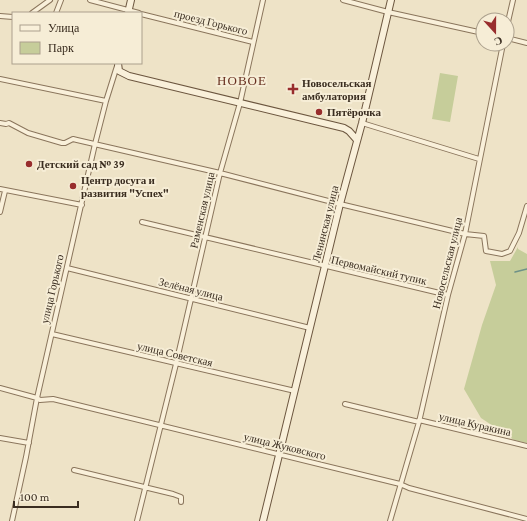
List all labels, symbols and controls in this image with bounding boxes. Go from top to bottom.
street label: проезд Горького [173,7,249,37]
legend [12,12,142,64]
north arrow [475,12,515,52]
text: Улица [48,21,80,35]
text: С [493,34,504,48]
text: Парк [48,41,74,55]
district label: НОВОЕ [217,73,267,88]
place label: Новосельская амбулатория [302,77,372,102]
marker: Новосельская амбулатория [287,83,299,95]
place label: Пятёрочка [327,106,382,118]
marker: Пятёрочка [314,107,324,117]
place label: Детский сад № 39 [37,158,125,170]
marker: Детский сад № 39 [24,159,34,169]
street label: Раменская улица [187,171,217,249]
place label: Центр досуга и развития "Успех" [81,174,169,199]
marker: Центр досуга и развития "Успех" [68,181,78,191]
street label: Ленинская улица [310,184,340,264]
street label: Новосельская улица [430,216,464,310]
street label: улица Горького [38,253,66,325]
street label: Первомайский тупик [330,253,429,287]
street label: Зелёная улица [158,275,224,303]
street label: улица Советская [136,339,214,369]
street label: улица Куракина [438,410,512,438]
street label: улица Жуковского [243,430,328,462]
scale bar [14,483,78,509]
text: 100 m [20,490,50,504]

